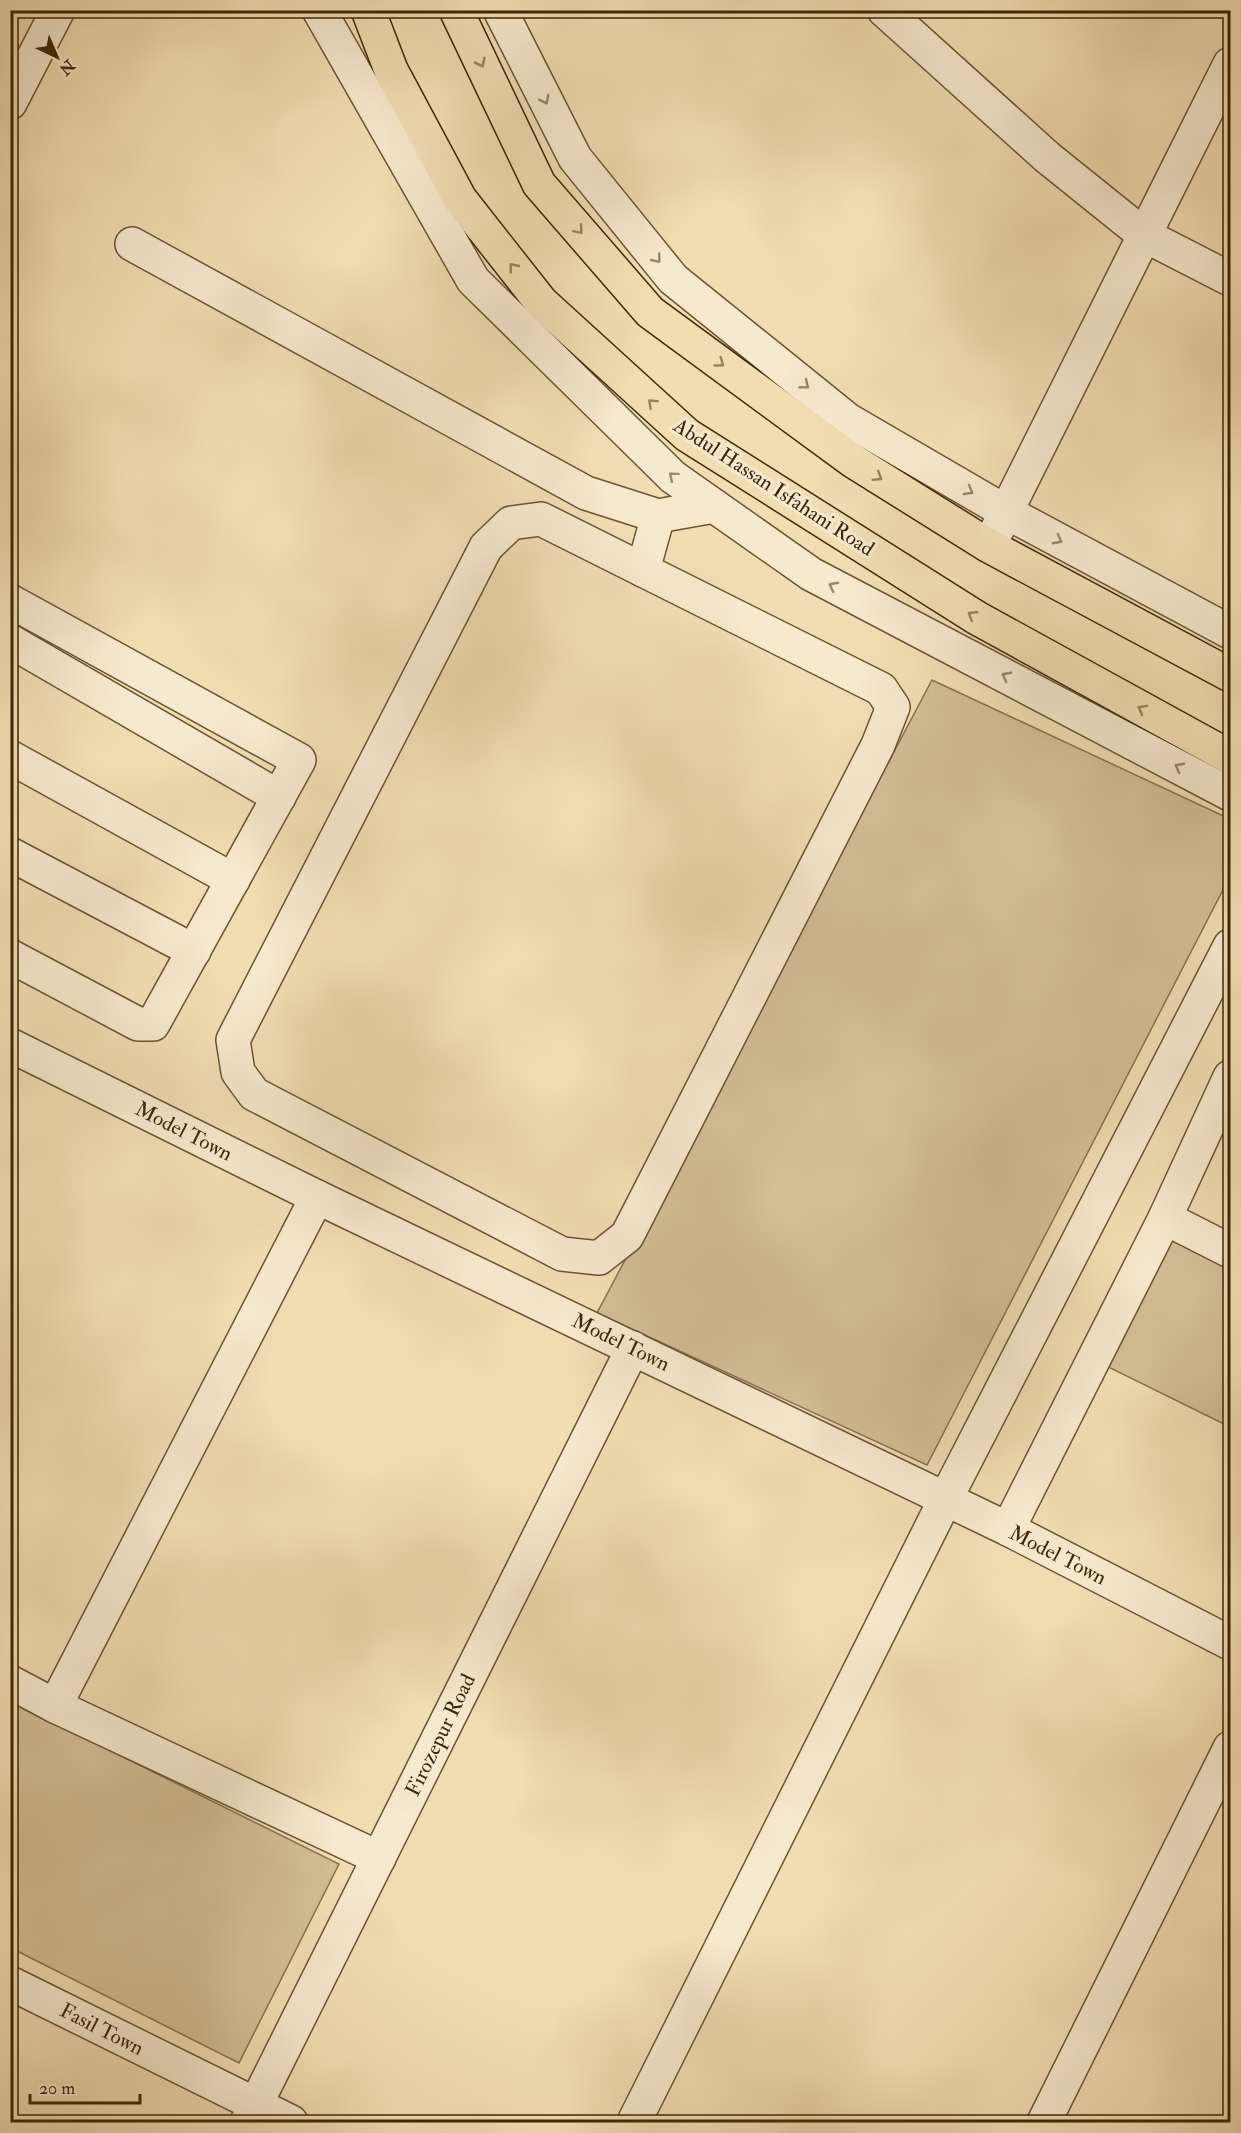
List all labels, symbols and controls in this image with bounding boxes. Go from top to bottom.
north arrow [27,27,87,87]
text: N [54,54,80,80]
one-way arrow [474,57,486,68]
one-way arrow [538,94,550,105]
one-way arrow [572,223,583,234]
one-way arrow [650,252,661,263]
one-way arrow [510,262,521,273]
one-way arrow [713,356,724,367]
one-way arrow [798,378,809,389]
one-way arrow [648,399,659,410]
street label: Abdul Hassan Isfahani Road [667,412,880,563]
one-way arrow [872,469,882,481]
one-way arrow [669,472,680,483]
one-way arrow [963,483,973,495]
one-way arrow [1051,533,1062,544]
one-way arrow [829,582,839,593]
one-way arrow [968,610,978,622]
one-way arrow [1002,672,1012,683]
one-way arrow [1138,705,1149,716]
one-way arrow [1174,762,1185,774]
street label: Model Town [131,1095,237,1168]
street label: Model Town [567,1307,674,1378]
street label: Model Town [1005,1519,1111,1592]
street label: Firozepur Road [399,1669,482,1801]
street label: Fasil Town [55,1997,148,2062]
scale bar [30,2067,140,2105]
text: 20 m [39,2077,75,2100]

